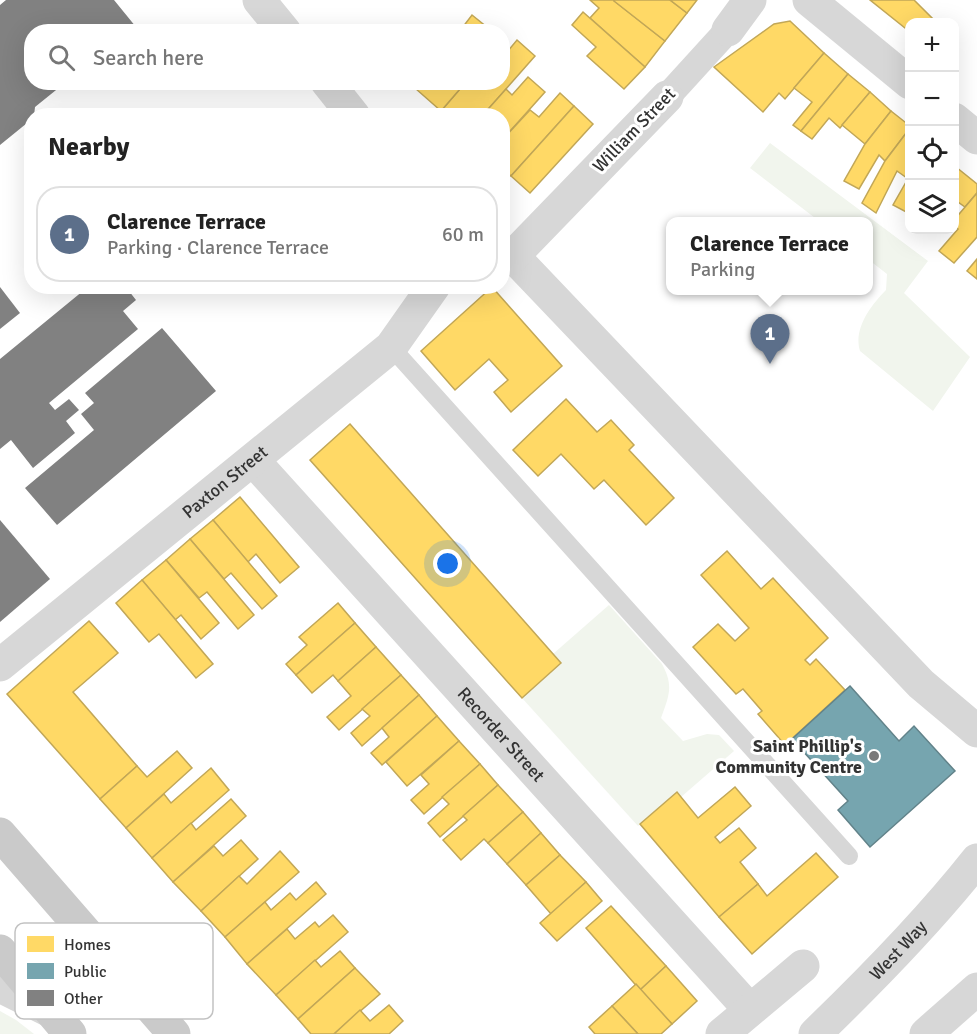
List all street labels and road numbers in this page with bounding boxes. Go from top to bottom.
street label: William Street [588,83,680,177]
street label: Paxton Street [178,441,272,523]
street label: Recorder Street [453,683,549,786]
street label: West Way [865,915,932,985]

